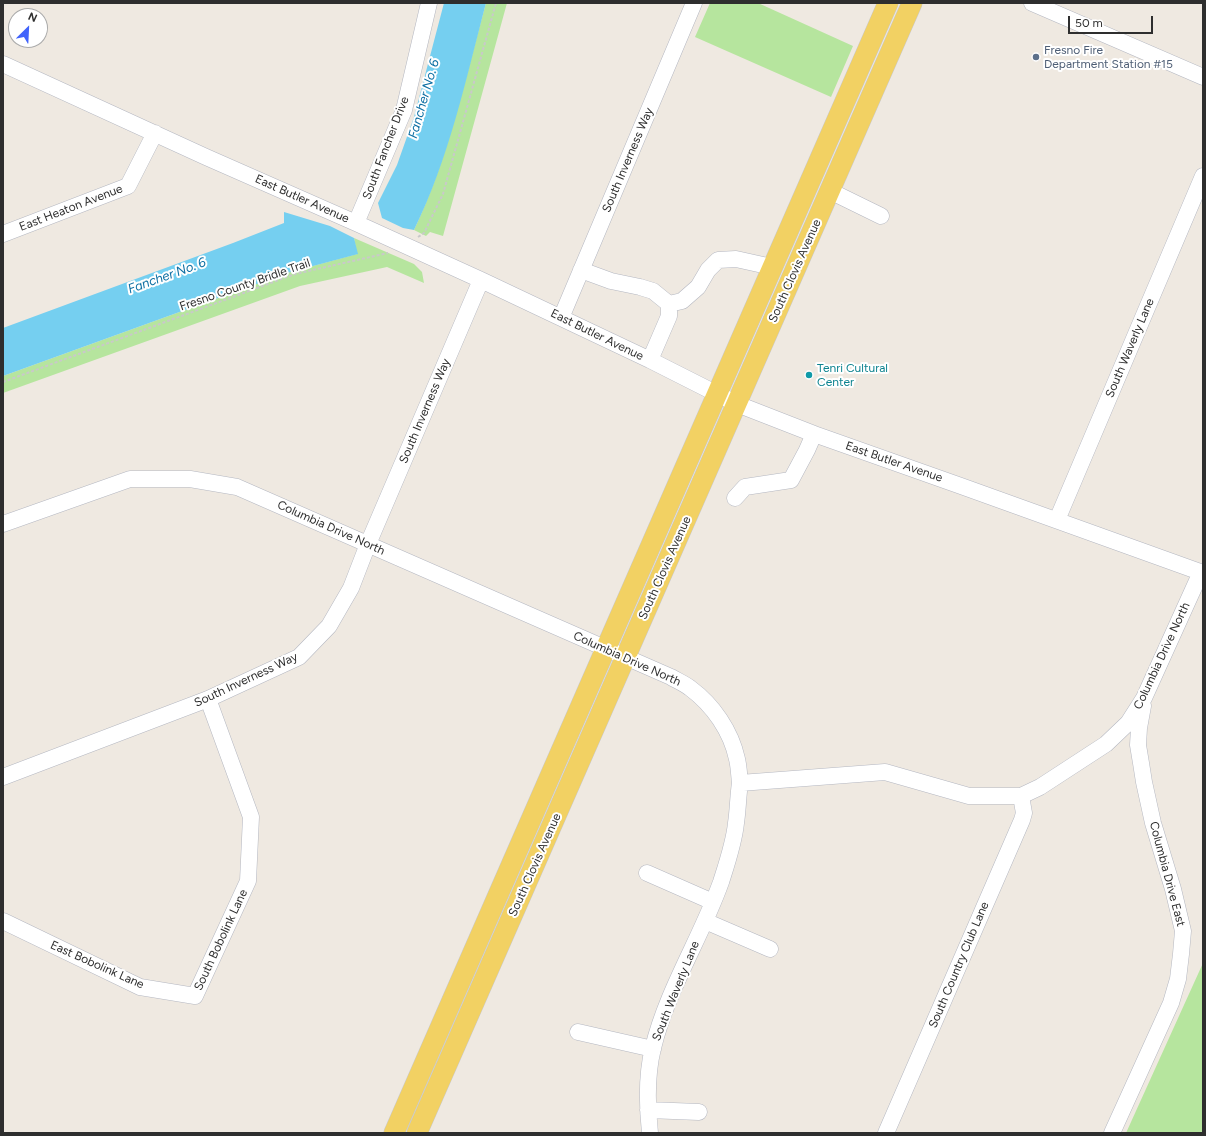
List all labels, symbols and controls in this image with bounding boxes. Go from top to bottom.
north arrow [8,8,48,48]
scale bar [1070,8,1155,34]
text: N [26,10,39,25]
text: 50 m [1075,16,1103,30]
place label: Fresno Fire Department Station #15 [1044,43,1173,71]
marker: Fresno Fire Department Station #15 [1031,52,1041,62]
water label: Fancher No. 6 [405,58,443,140]
street label: South Fancher Drive [360,95,412,201]
street label: South Inverness Way [599,105,657,215]
street label: East Butler Avenue [253,172,351,226]
street label: East Heaton Avenue [17,182,125,234]
street label: South Clovis Avenue [766,217,824,325]
water label: Fancher No. 6 [126,255,208,297]
street label: Fresno County Bridle Trail [178,256,312,314]
street label: South Waverly Lane [1103,296,1157,400]
street label: East Butler Avenue [548,306,646,364]
street label: South Inverness Way [396,356,454,466]
place label: Tenri Cultural Center [817,361,888,389]
marker: Tenri Cultural Center [804,370,814,380]
street label: East Butler Avenue [844,439,944,485]
street label: Columbia Drive North [275,498,387,558]
street label: South Clovis Avenue [636,514,694,622]
street label: Columbia Drive North [1131,600,1193,712]
street label: Columbia Drive North [571,629,683,689]
street label: South Inverness Way [192,650,300,710]
street label: South Clovis Avenue [506,811,564,919]
street label: Columbia Drive East [1146,820,1188,928]
street label: South Bobolink Lane [191,887,251,993]
street label: South Country Club Lane [926,900,992,1030]
street label: East Bobolink Lane [48,938,146,992]
street label: South Waverly Lane [649,939,703,1043]

